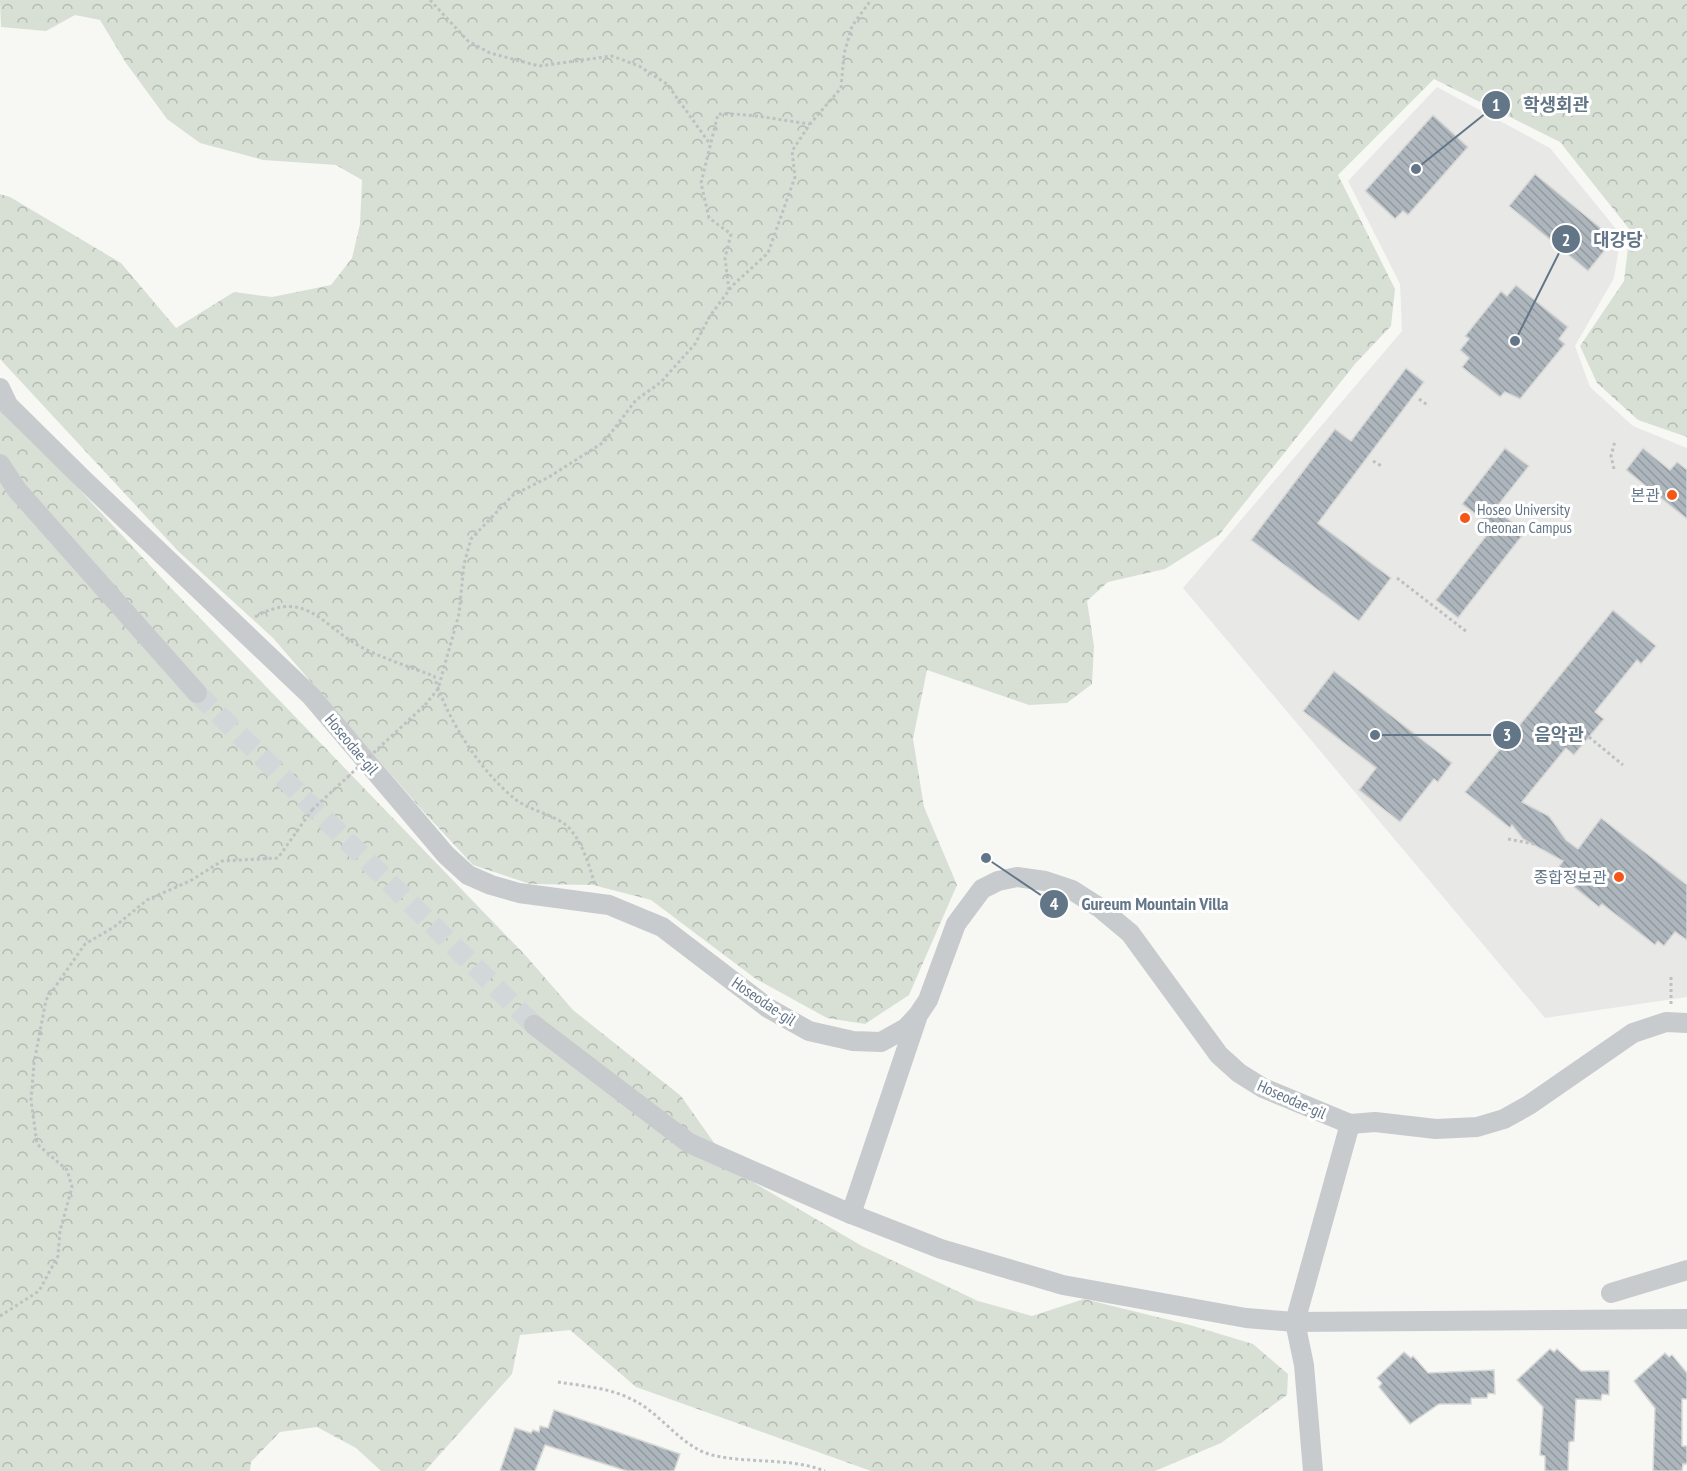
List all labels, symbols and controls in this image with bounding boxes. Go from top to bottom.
callout: 학생회관 [1481,87,1601,123]
text: 1 [1492,93,1500,116]
text: 학생회관 [1523,93,1590,116]
callout: 대강당 [1551,221,1655,257]
text: 2 [1562,228,1570,251]
text: 대강당 [1593,228,1643,251]
place label: 본관 [1631,485,1660,505]
marker: 본관 [1665,488,1679,502]
place label: Hoseo University Cheonan Campus [1477,499,1572,537]
marker: Hoseo University Cheonan Campus [1458,511,1472,525]
street label: Hoseodae-gil [321,710,383,779]
callout: 음악관 [1492,717,1596,753]
text: 3 [1503,723,1511,746]
text: 음악관 [1534,723,1584,746]
place label: 종합정보관 [1533,867,1607,887]
marker: 종합정보관 [1612,870,1626,884]
callout: Gureum Mountain Villa [1039,886,1241,922]
text: 4 [1050,892,1059,915]
text: Gureum Mountain Villa [1081,892,1229,915]
street label: Hoseodae-gil [728,972,800,1030]
street label: Hoseodae-gil [1255,1075,1330,1123]

